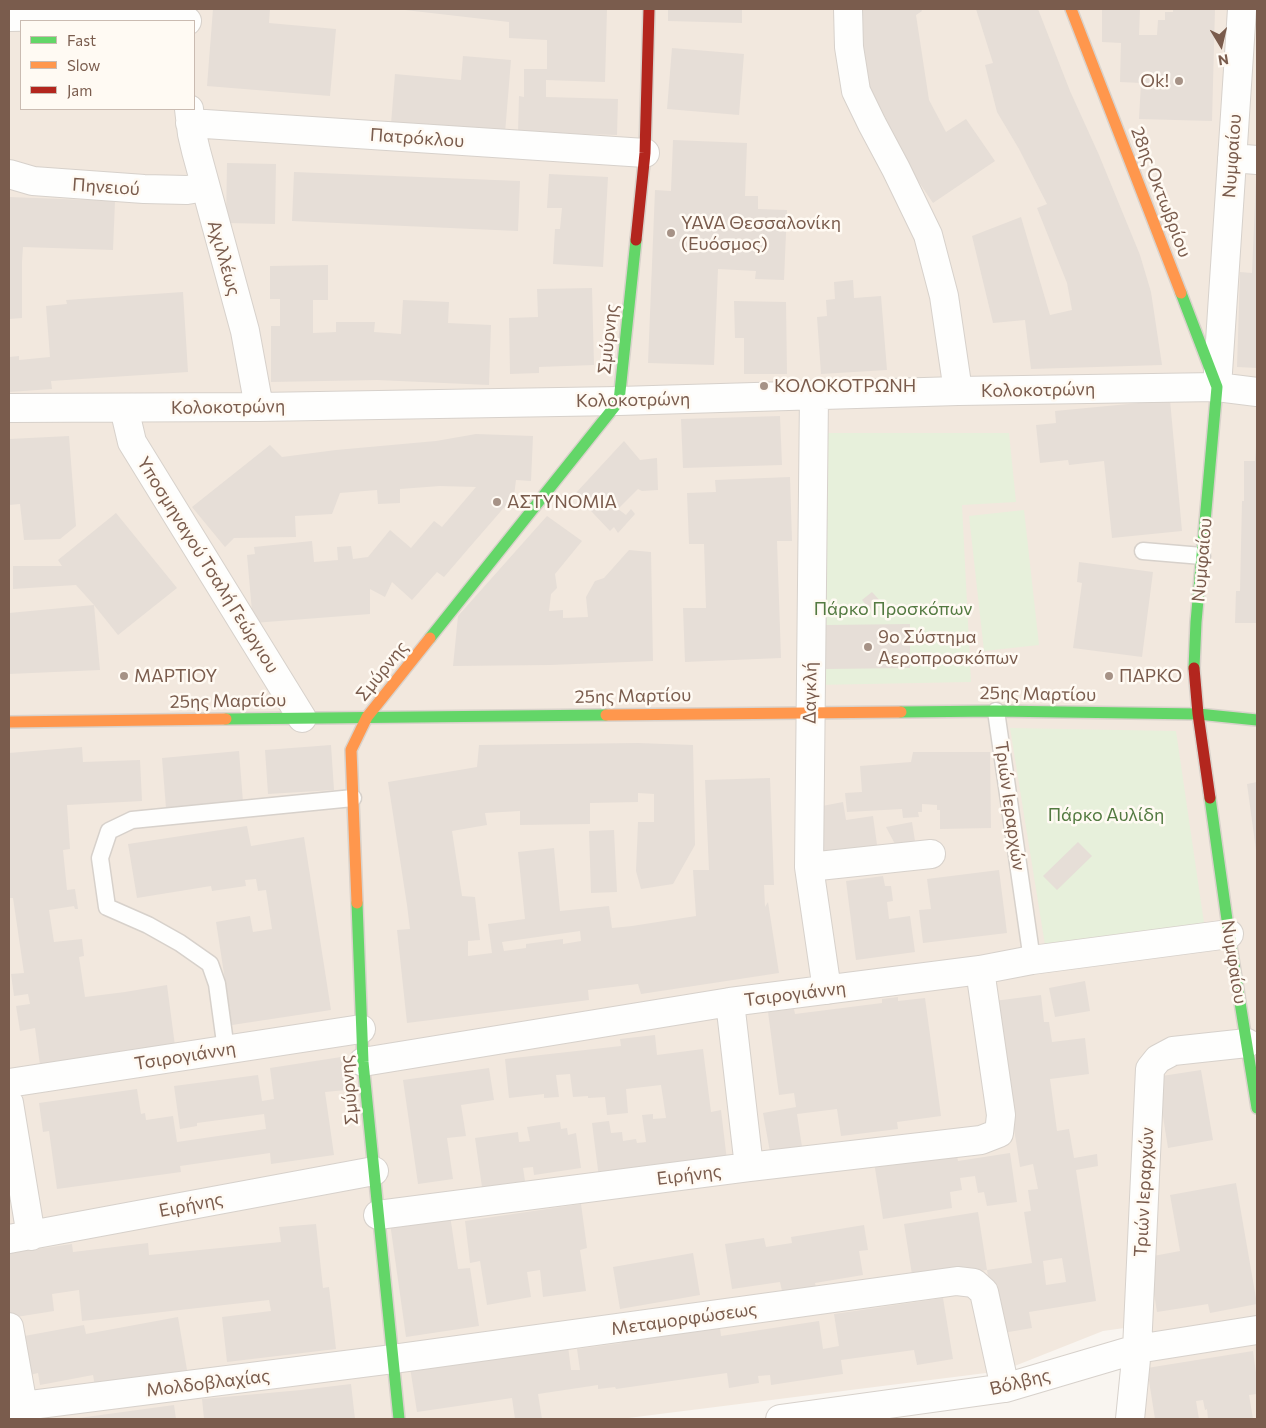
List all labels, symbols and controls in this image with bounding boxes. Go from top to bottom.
legend [20,20,195,110]
north arrow [1196,20,1246,70]
text: Fast [67,31,96,49]
text: N [1217,51,1230,70]
text: Slow [67,56,100,74]
place label: Ok! [1140,70,1169,92]
marker: Ok! [1173,75,1185,87]
text: Jam [67,81,92,99]
street label: Νυμφαίου [1218,113,1246,199]
street label: Πατρόκλου [369,124,465,152]
street label: 28ης Οκτωβρίου [1126,124,1196,260]
street label: Πηνειού [71,174,141,200]
place label: YAVA Θεσσαλονίκη (Ευόσμος) [681,212,841,254]
street label: Αχιλλέως [203,218,245,298]
marker: YAVA Θεσσαλονίκη (Ευόσμος) [665,227,677,239]
street label: Σμύρνης [594,303,622,375]
place label: ΚΟΛΟΚΟΤΡΩΝΗ [774,375,916,397]
street label: Κολοκοτρώνη [981,378,1095,402]
marker: ΚΟΛΟΚΟΤΡΩΝΗ [758,380,770,392]
street label: Κολοκοτρώνη [576,388,690,412]
street label: Κολοκοτρώνη [171,395,285,419]
street label: Υποσμηναγού Τσαλή Γεώργιου [132,453,284,677]
place label: ΑΣΤΥΝΟΜΙΑ [507,491,617,513]
marker: ΑΣΤΥΝΟΜΙΑ [491,496,503,508]
street label: Νυμφαίου [1188,517,1216,603]
park label: Πάρκο Προσκόπων [814,598,972,620]
place label: 9ο Σύστημα Αεροπροσκόπων [878,626,1018,669]
street label: Σμύρνης [351,637,413,705]
marker: 9ο Σύστημα Αεροπροσκόπων [862,641,874,653]
street label: Δαγκλή [799,662,821,724]
place label: ΜΑΡΤΙΟΥ [134,665,217,687]
place label: ΠΑΡΚΟ [1119,665,1182,687]
marker: ΜΑΡΤΙΟΥ [118,670,130,682]
marker: ΠΑΡΚΟ [1103,670,1115,682]
street label: 25ης Μαρτίου [979,682,1097,706]
street label: 25ης Μαρτίου [574,684,692,708]
street label: 25ης Μαρτίου [169,689,287,713]
street label: Τριών Ιεραρχών [990,740,1030,872]
park label: Πάρκο Αυλίδη [1048,804,1164,826]
street label: Νυμφαίου [1217,919,1251,1005]
street label: Τσιρογιάννη [743,977,847,1011]
street label: Τσιρογιάννη [133,1037,237,1075]
street label: Σμύρνης [335,1054,363,1126]
street label: Τριών Ιεραρχών [1130,1126,1158,1258]
street label: Ειρήνης [655,1160,723,1190]
street label: Ειρήνης [157,1188,225,1222]
street label: Μεταμορφώσεως [610,1298,758,1340]
street label: Βόλβης [987,1364,1053,1400]
street label: Μολδοβλαχίας [145,1365,271,1401]

